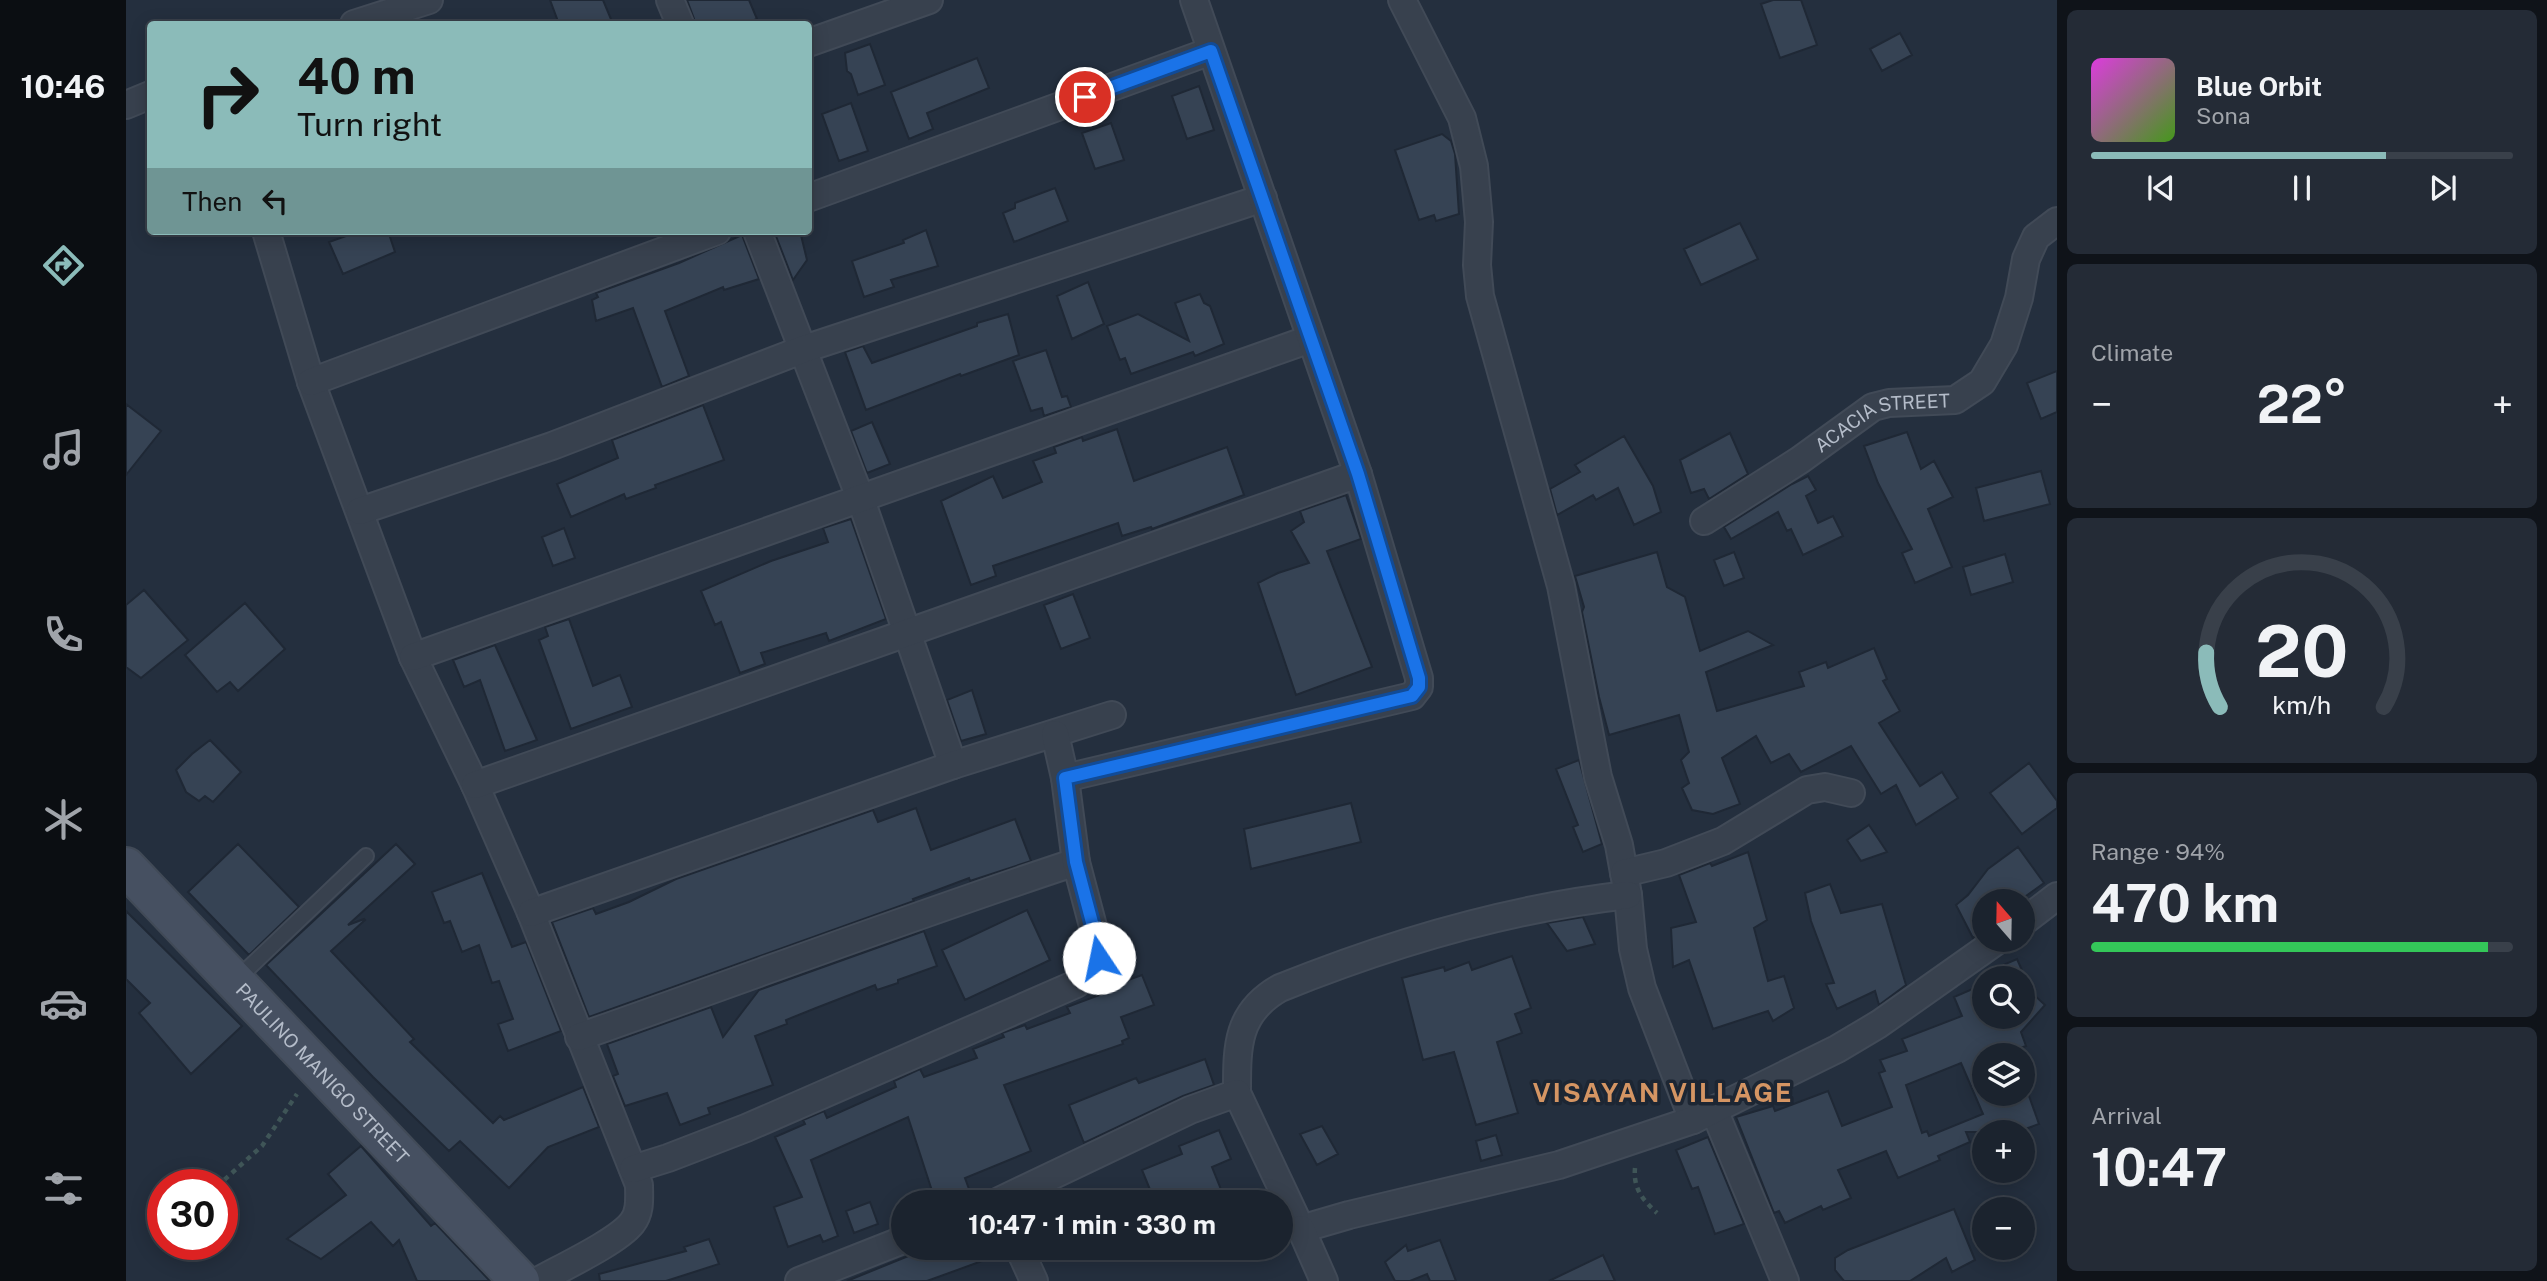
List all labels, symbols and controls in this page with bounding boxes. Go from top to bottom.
text: 40 m [297,47,416,105]
icon: right [182,49,273,140]
pin [1055,67,1115,127]
text: 10:46 [21,68,105,105]
text: Blue Orbit [2196,71,2322,102]
icon: arrive [1066,78,1104,116]
text: Sona [2196,102,2250,129]
text: Turn right [297,106,442,143]
icon: previous [2142,169,2180,207]
icon: pause [2283,169,2321,207]
icon: next [2424,169,2462,207]
icon: left [256,182,294,220]
text: Then [182,186,242,217]
icon: directions [39,241,88,290]
text: Climate [2091,339,2173,366]
text: 22° [2257,374,2347,435]
text: − [2091,382,2112,427]
text: + [2492,382,2513,427]
street label: ACACIA STREET [1810,389,1950,457]
icon: music [39,425,88,474]
text: 20 [2255,608,2349,693]
icon: phone [39,610,88,659]
text: km/h [2273,689,2331,719]
icon: climate [39,795,88,844]
text: Range · 94% [2091,838,2225,865]
text: 470 km [2091,873,2279,934]
north arrow [1972,889,2035,952]
map controls [1972,889,2035,1260]
position arrow [1062,921,1136,995]
button: search [1972,966,2035,1029]
icon: car [39,979,88,1028]
street label: PAULINO MANIGO STREET [231,979,413,1168]
button: layers [1972,1043,2035,1106]
district label: VISAYAN VILLAGE [1532,1077,1794,1108]
text: Arrival [2091,1102,2162,1129]
button: + [1972,1120,2035,1183]
text: 10:47 [2091,1137,2227,1198]
icon: filters [39,1164,88,1213]
speed limit sign: 30 [147,1169,238,1260]
button: − [1972,1197,2035,1260]
text: 10:47 · 1 min · 330 m [968,1209,1216,1240]

